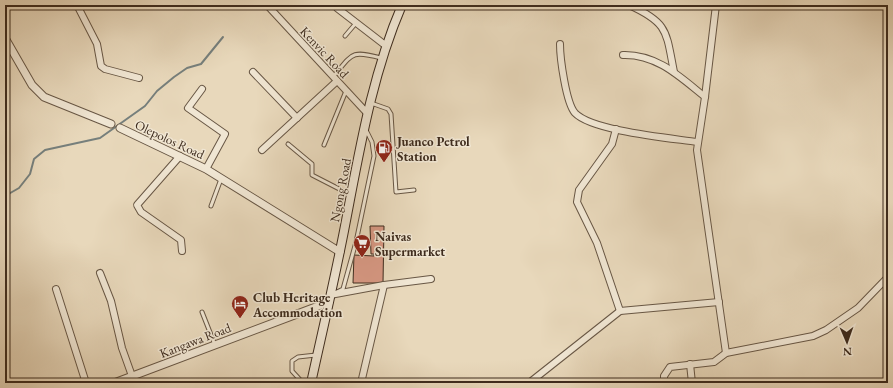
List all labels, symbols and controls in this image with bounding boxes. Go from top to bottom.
street label: Kenvic Road [296,23,353,82]
street label: Olepolos Road [132,116,208,163]
place label: Juanco Petrol Station [395,133,470,165]
fuel station icon: Juanco Petrol Station [374,138,394,163]
street label: Ngong Road [326,156,355,223]
place label: Naivas Supermarket [375,228,445,260]
supermarket icon: Naivas Supermarket [352,233,372,258]
place label: Club Heritage Accommodation [252,289,343,321]
hotel icon: Club Heritage Accommodation [230,294,250,319]
street label: Kangawa Road [157,319,234,362]
north arrow [827,322,867,362]
text: N [843,345,852,359]

